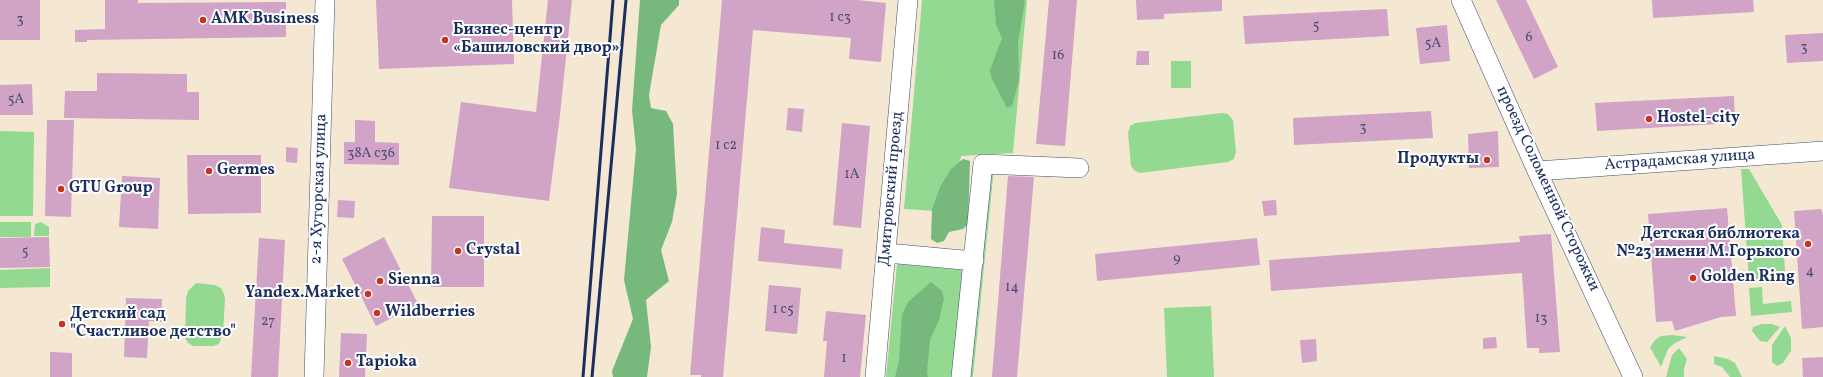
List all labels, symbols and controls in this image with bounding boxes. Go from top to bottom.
place label: AMK Business [211,10,319,30]
house number: 1 с3 [829,10,851,26]
house number: 3 [16,12,24,28]
marker: AMK Business [198,15,208,25]
house number: 5 [1313,18,1319,34]
place label: Бизнес-центр «Башиловский двор» [453,21,620,59]
house number: 6 [1525,30,1533,46]
marker: Бизнес-центр «Башиловский двор» [440,35,450,45]
house number: 5А [1425,36,1441,52]
house number: 3 [1800,40,1808,56]
house number: 16 [1052,48,1064,64]
street label: проезд Соломенной Сторожки [1491,83,1603,295]
house number: 5А [8,92,24,108]
place label: Hostel-city [1657,109,1740,129]
street label: Дмитровский проезд [876,111,908,267]
street label: 2-я Хуторская улица [308,113,332,265]
marker: Hostel-city [1644,114,1654,124]
house number: 3 [1359,120,1367,136]
house number: 1 с2 [715,138,737,154]
house number: 38А с36 [347,146,395,162]
street label: Астрадамская улица [1604,146,1756,176]
place label: Продукты [1397,150,1479,170]
marker: Продукты [1482,155,1492,165]
place label: Germes [217,161,275,181]
marker: Germes [204,166,214,176]
house number: 1А [844,167,860,183]
place label: GTU Group [69,179,153,199]
marker: GTU Group [56,184,66,194]
place label: Детская библиотека №23 имени М.Горького [1616,225,1800,263]
marker: Детская библиотека №23 имени М.Горького [1803,239,1813,249]
place label: Crystal [466,241,520,261]
house number: 5 [22,244,28,260]
marker: Crystal [453,246,463,256]
house number: 9 [1173,251,1181,267]
house number: 4 [1806,264,1814,280]
place label: Golden Ring [1701,268,1795,288]
place label: Sienna [388,271,440,291]
marker: Golden Ring [1688,273,1698,283]
marker: Sienna [375,276,385,286]
house number: 14 [1005,280,1019,296]
place label: Yandex.Market [245,284,360,304]
marker: Yandex.Market [363,289,373,299]
house number: 1 с5 [772,302,794,318]
place label: Wildberries [385,303,475,323]
place label: Детский сад "Счастливое детство" [70,305,236,343]
marker: Wildberries [372,308,382,318]
house number: 13 [1535,311,1547,327]
house number: 27 [261,314,275,330]
marker: Детский сад "Счастливое детство" [57,319,67,329]
house number: 1 [841,351,847,367]
place label: Tapioka [356,353,417,373]
marker: Tapioka [343,358,353,368]

